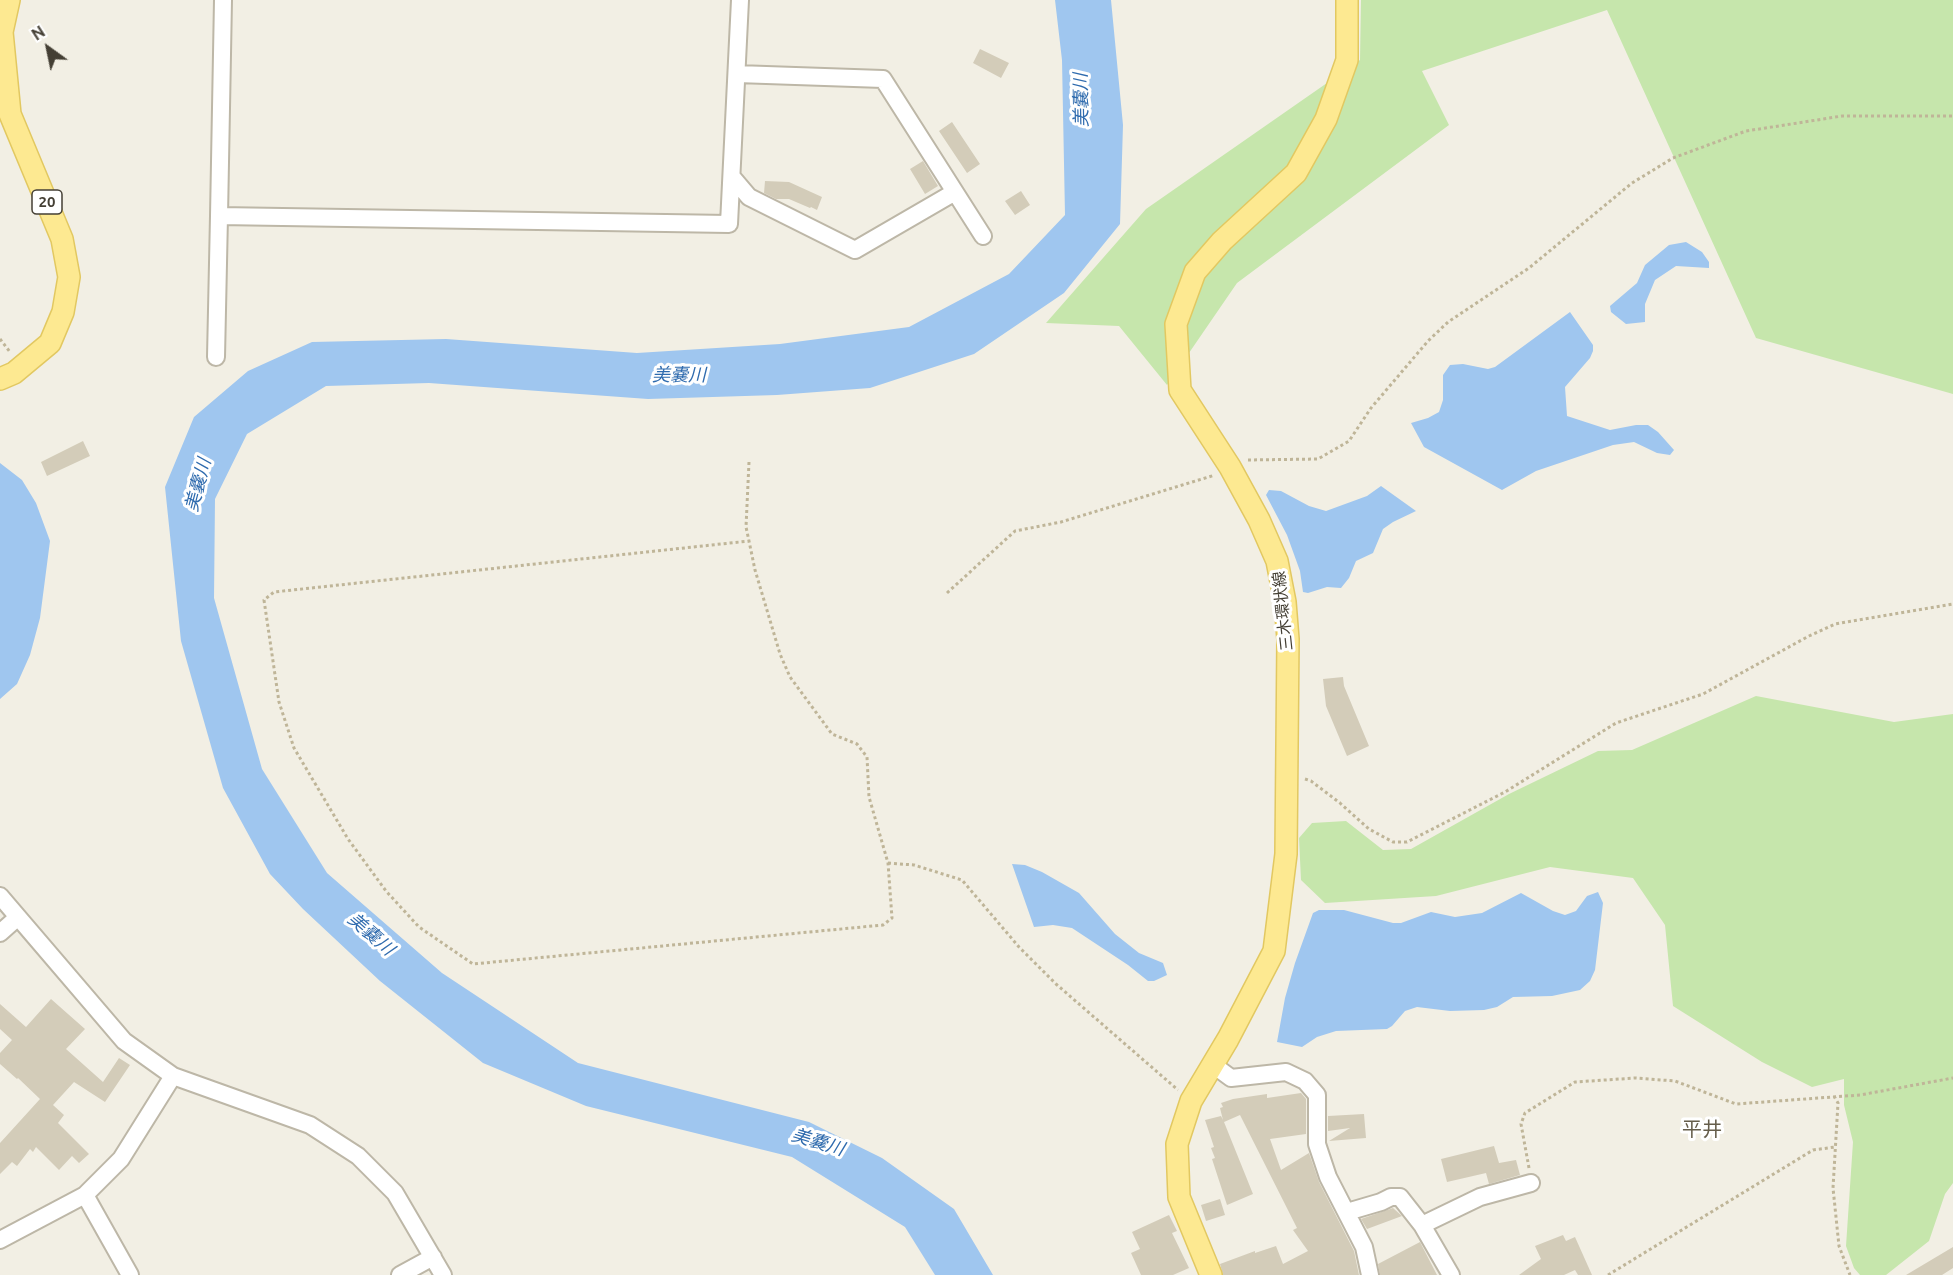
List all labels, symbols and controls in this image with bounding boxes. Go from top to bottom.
north arrow [18,18,78,78]
text: N [28,22,48,44]
water label: 美嚢川 [1070,73,1092,127]
road number: 20 [32,190,62,214]
water label: 美嚢川 [652,364,706,386]
water label: 美嚢川 [181,456,215,514]
street label: 三木環状線 [1269,570,1297,652]
water label: 美嚢川 [344,908,398,960]
district label: 平井 [1682,1117,1722,1141]
water label: 美嚢川 [789,1124,847,1160]

